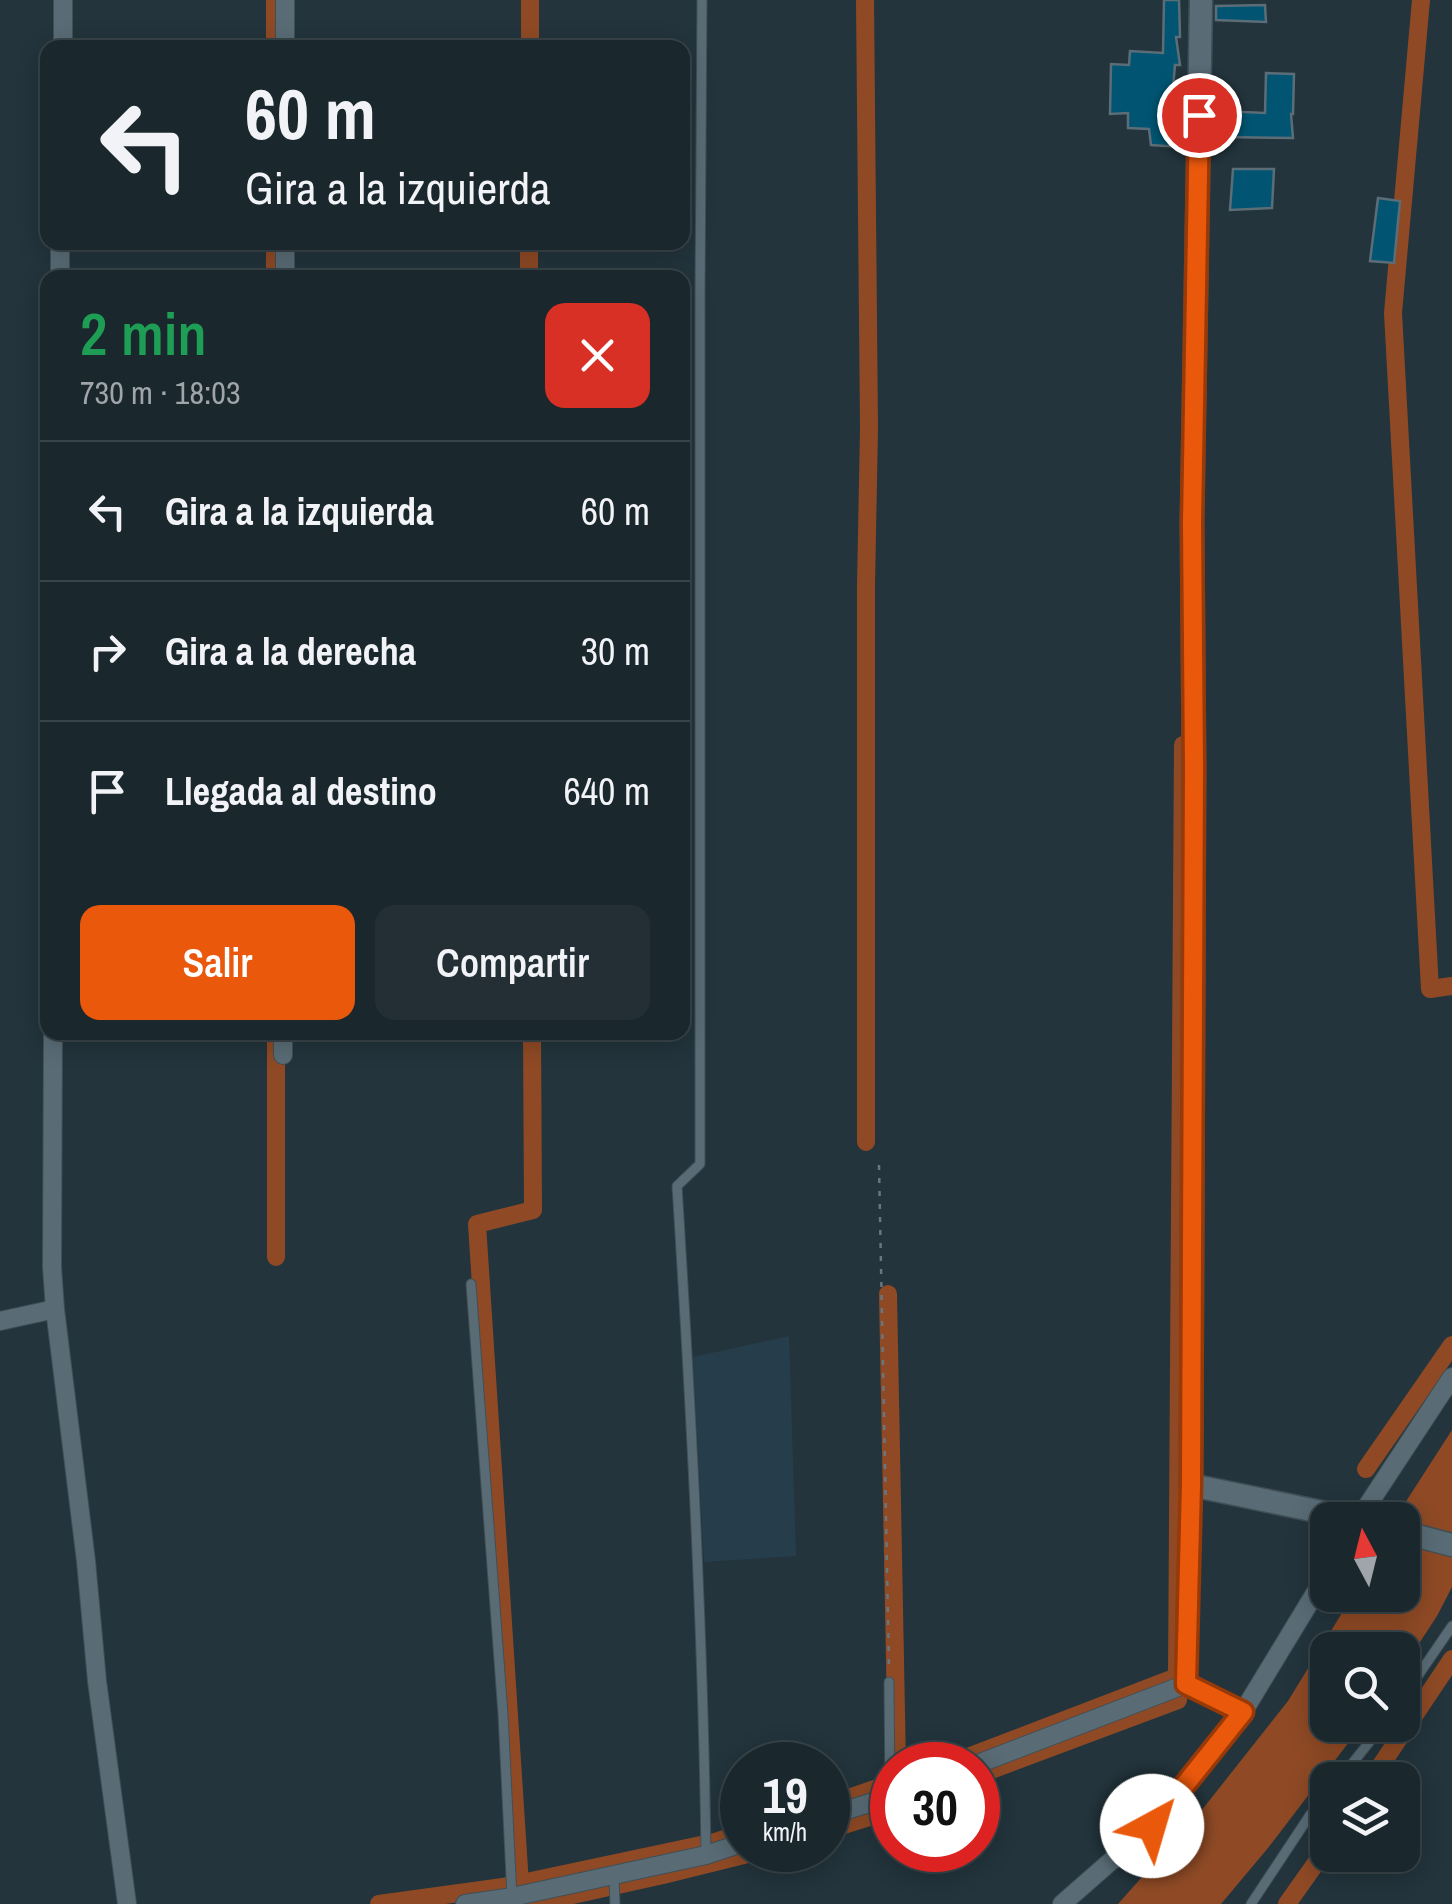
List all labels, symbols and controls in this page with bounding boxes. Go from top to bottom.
text: 60 m [245,67,376,161]
pin [1157,73,1242,158]
icon: left [80,80,210,210]
icon: arrive [1172,88,1227,143]
text: Gira a la izquierda [245,157,551,218]
text: 2 min [80,293,207,374]
button: close [545,303,650,408]
text: 730 m · 18:03 [80,371,240,414]
icon: left [80,484,135,539]
text: Gira a la izquierda [165,486,433,537]
text: 60 m [581,486,650,537]
icon: right [80,624,135,679]
text: Gira a la derecha [165,626,416,677]
text: 30 m [581,626,650,677]
icon: arrive [80,764,135,819]
text: Llegada al destino [165,766,437,817]
text: 640 m [563,766,650,817]
button: Salir [80,905,355,1020]
button: Compartir [375,905,650,1020]
north arrow [1310,1502,1420,1612]
map controls [1310,1502,1420,1872]
button: search [1310,1632,1420,1742]
speed limit sign: 30 [870,1742,1000,1872]
text: 19 [762,1761,808,1829]
button: layers [1310,1762,1420,1872]
position arrow [1100,1774,1204,1878]
text: km/h [763,1815,807,1849]

